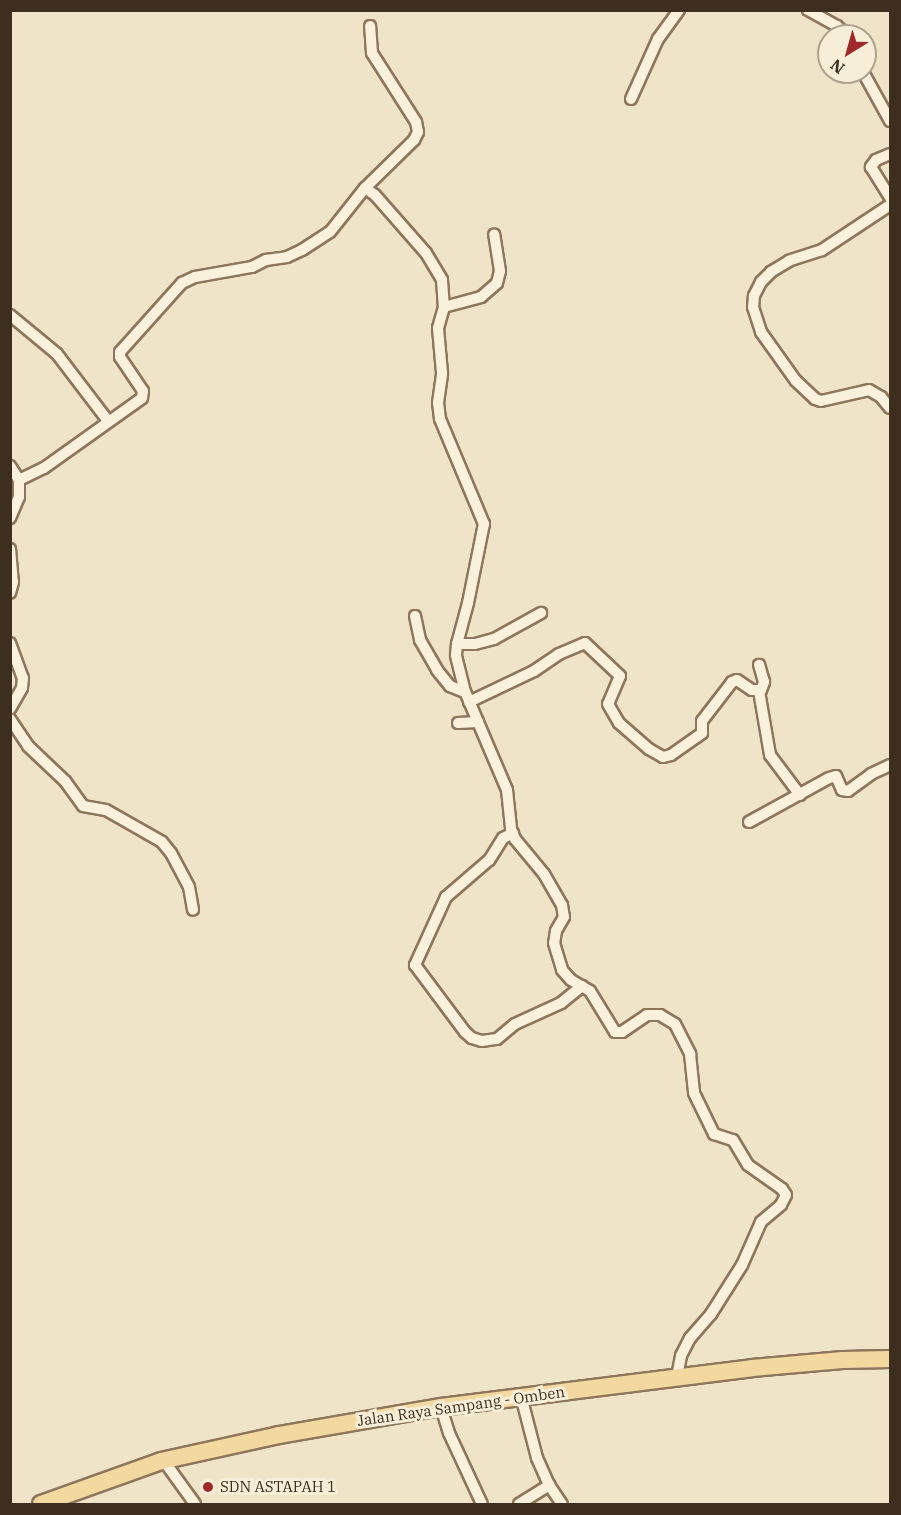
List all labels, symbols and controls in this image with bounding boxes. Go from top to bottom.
north arrow [817,24,877,84]
text: N [826,55,848,79]
street label: Jalan Raya Sampang - Omben [356,1383,566,1429]
place label: SDN ASTAPAH 1 [220,1478,336,1496]
marker: SDN ASTAPAH 1 [201,1480,215,1494]

